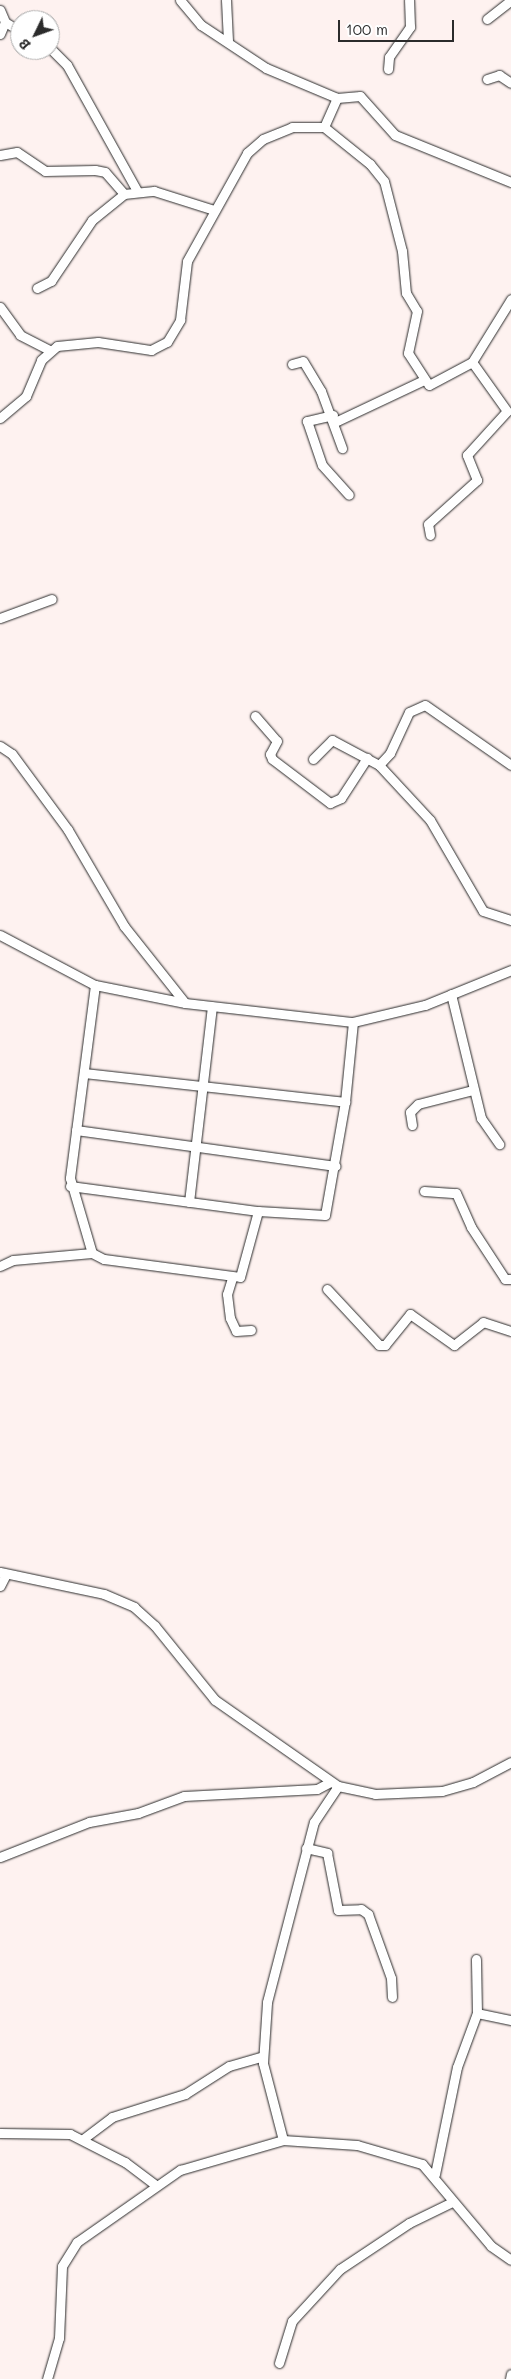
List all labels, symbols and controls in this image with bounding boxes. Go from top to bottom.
north arrow [10,10,60,60]
scale bar [341,10,457,42]
text: 100 m [346,19,388,39]
text: B [14,35,34,55]

